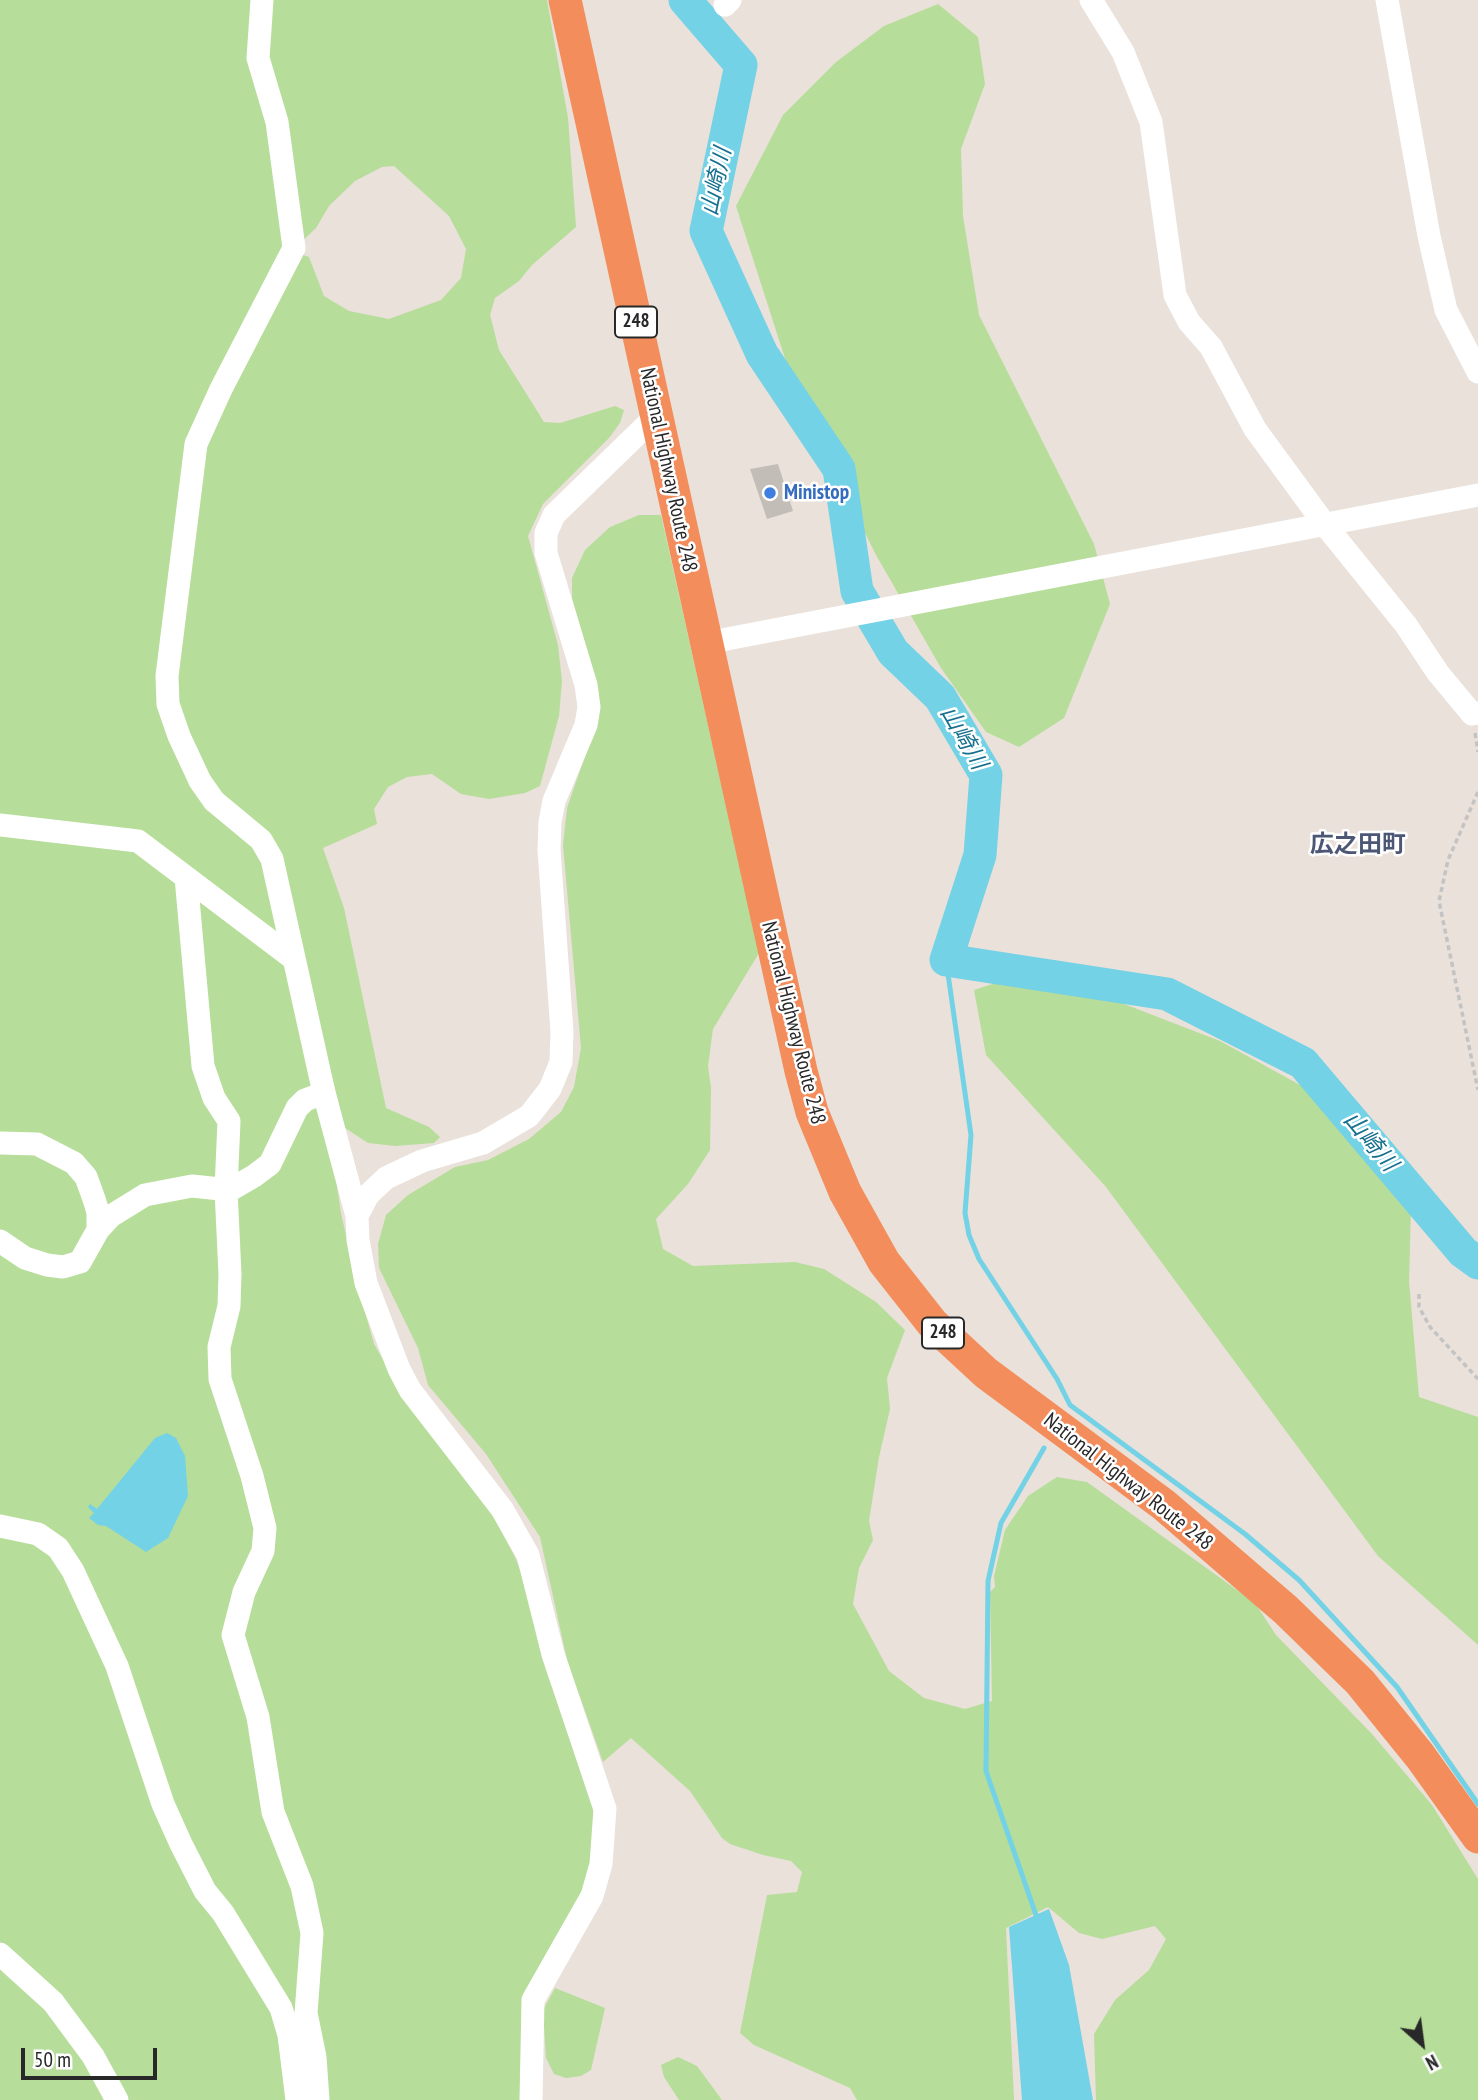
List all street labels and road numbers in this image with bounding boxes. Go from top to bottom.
road number: 248 [615,306,657,338]
street label: National Highway Route 248 [634,366,702,574]
street label: National Highway Route 248 [756,919,830,1127]
road number: 248 [922,1317,964,1348]
street label: National Highway Route 248 [1038,1408,1218,1556]

